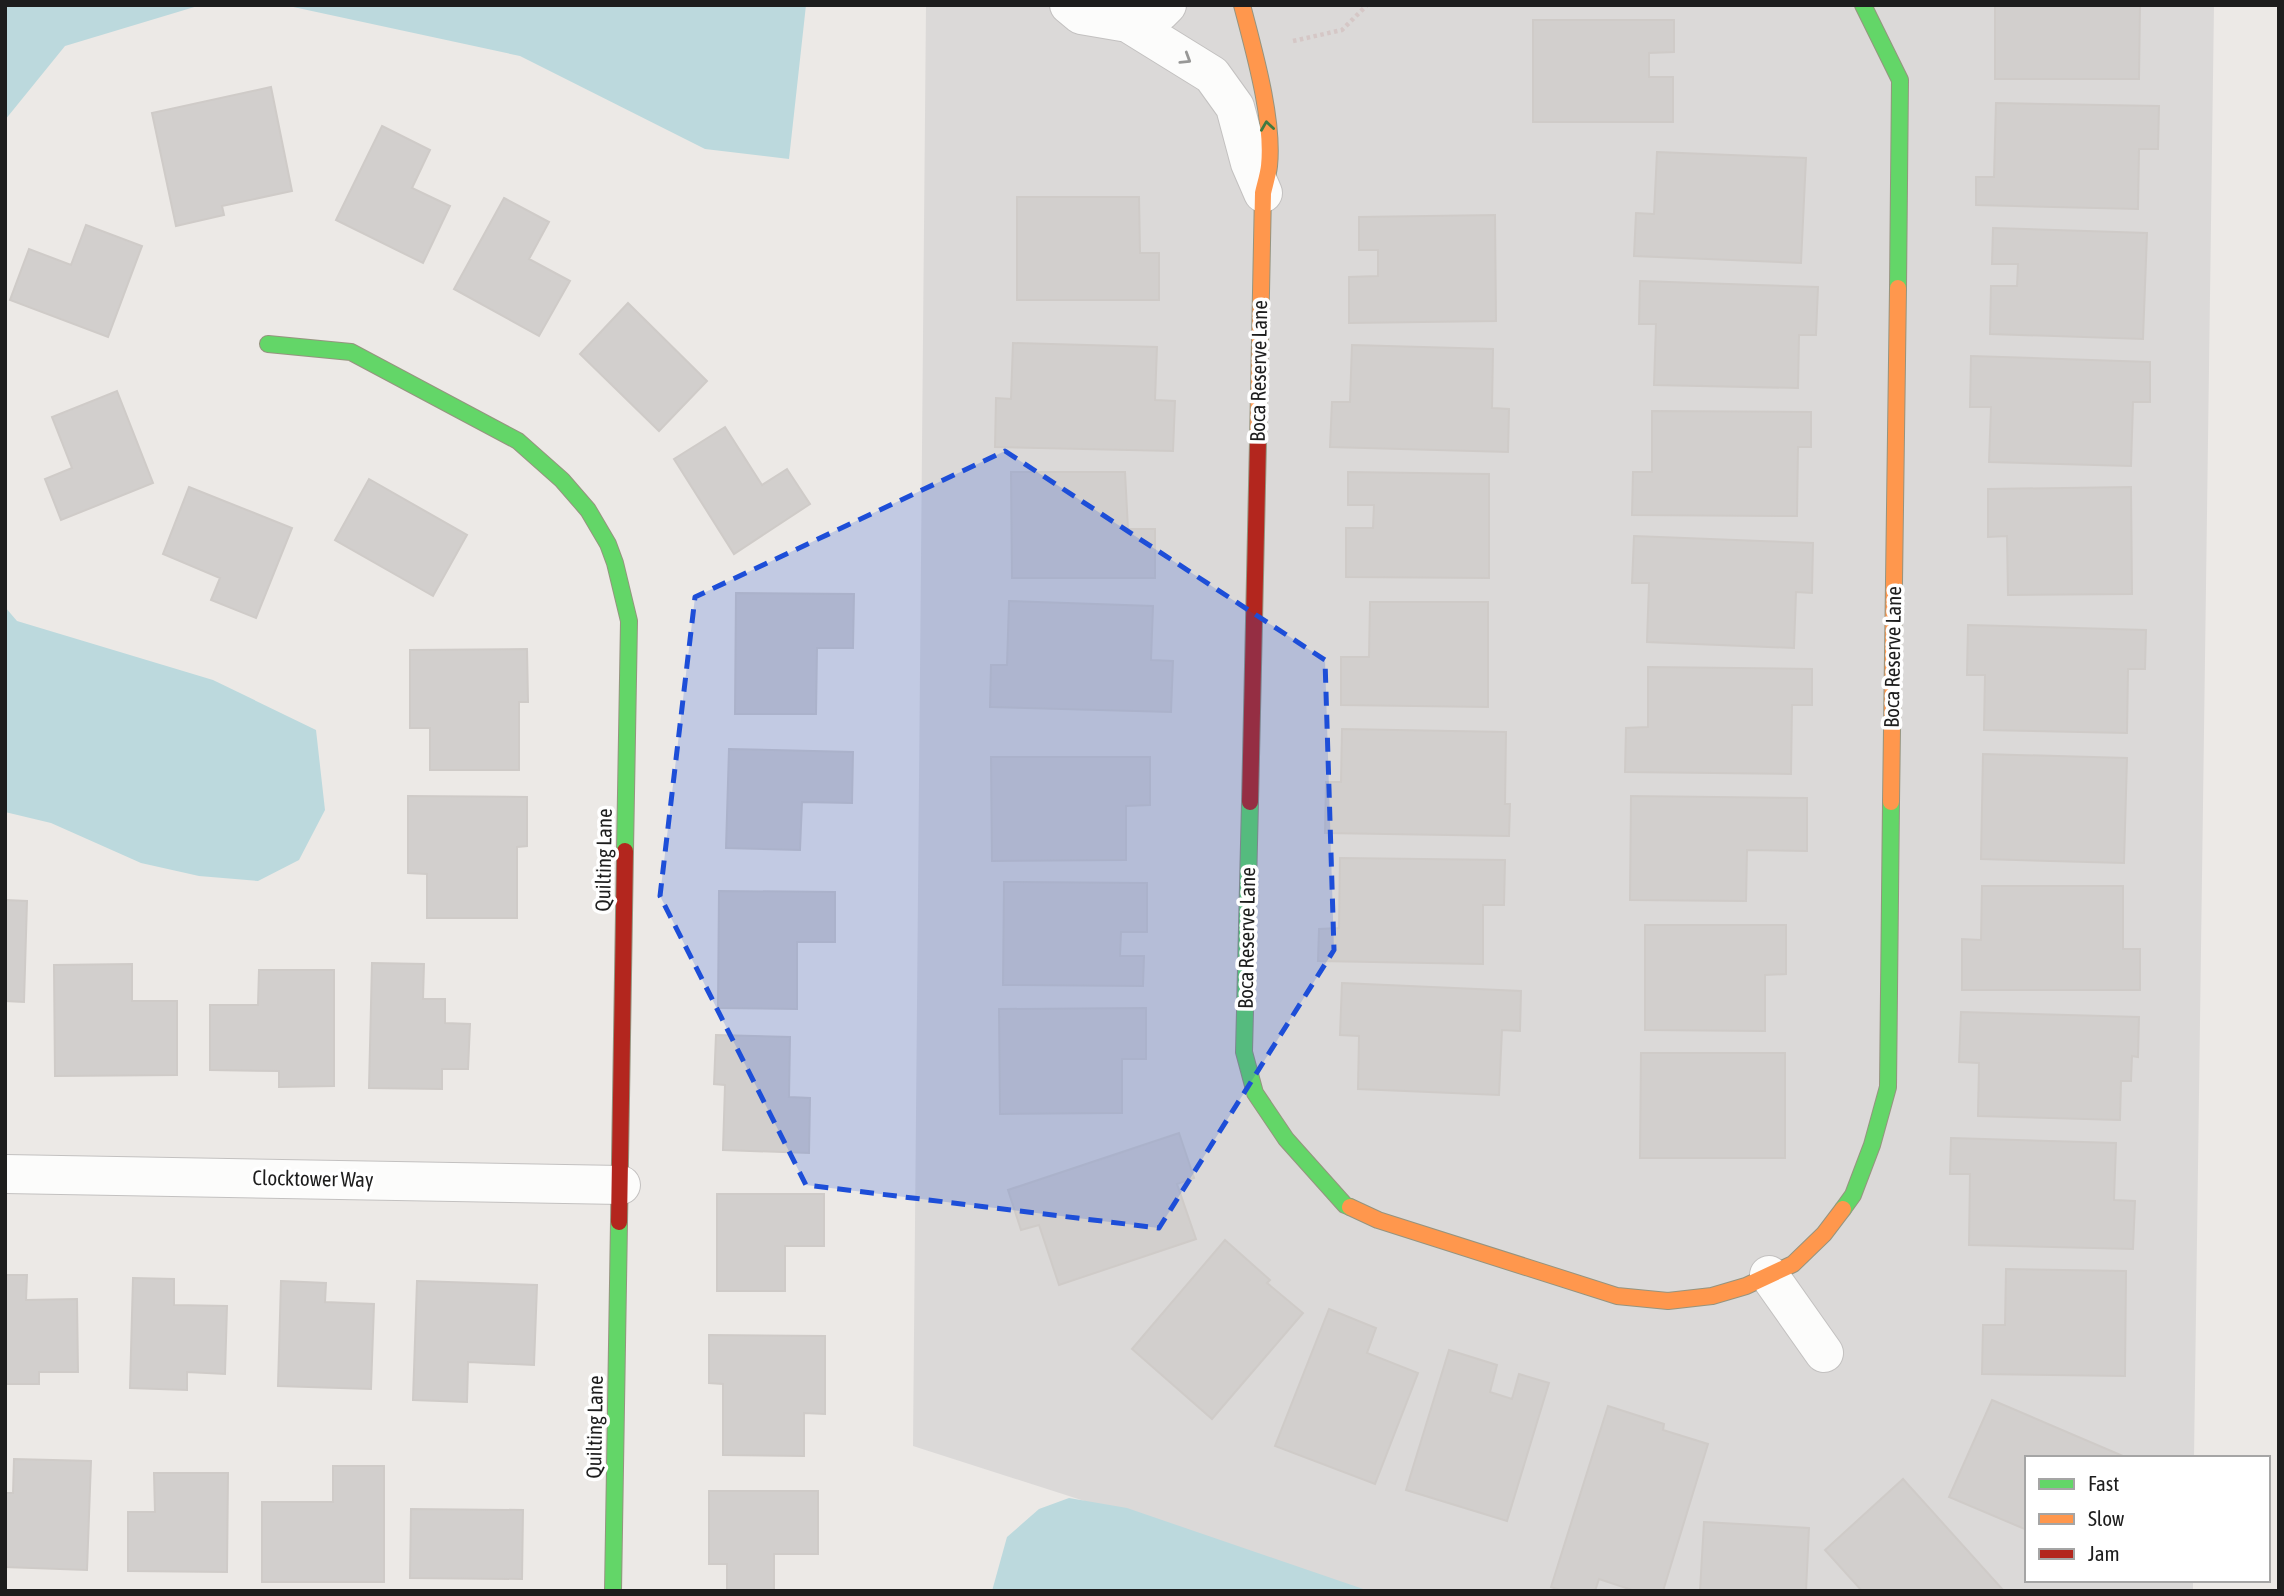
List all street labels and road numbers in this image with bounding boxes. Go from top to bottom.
street label: Boca Reserve Lane [1245,300,1271,442]
street label: Boca Reserve Lane [1879,586,1905,728]
street label: Quilting Lane [590,808,616,912]
street label: Boca Reserve Lane [1233,867,1259,1009]
street label: Clocktower Way [252,1165,374,1191]
street label: Quilting Lane [581,1375,607,1479]

